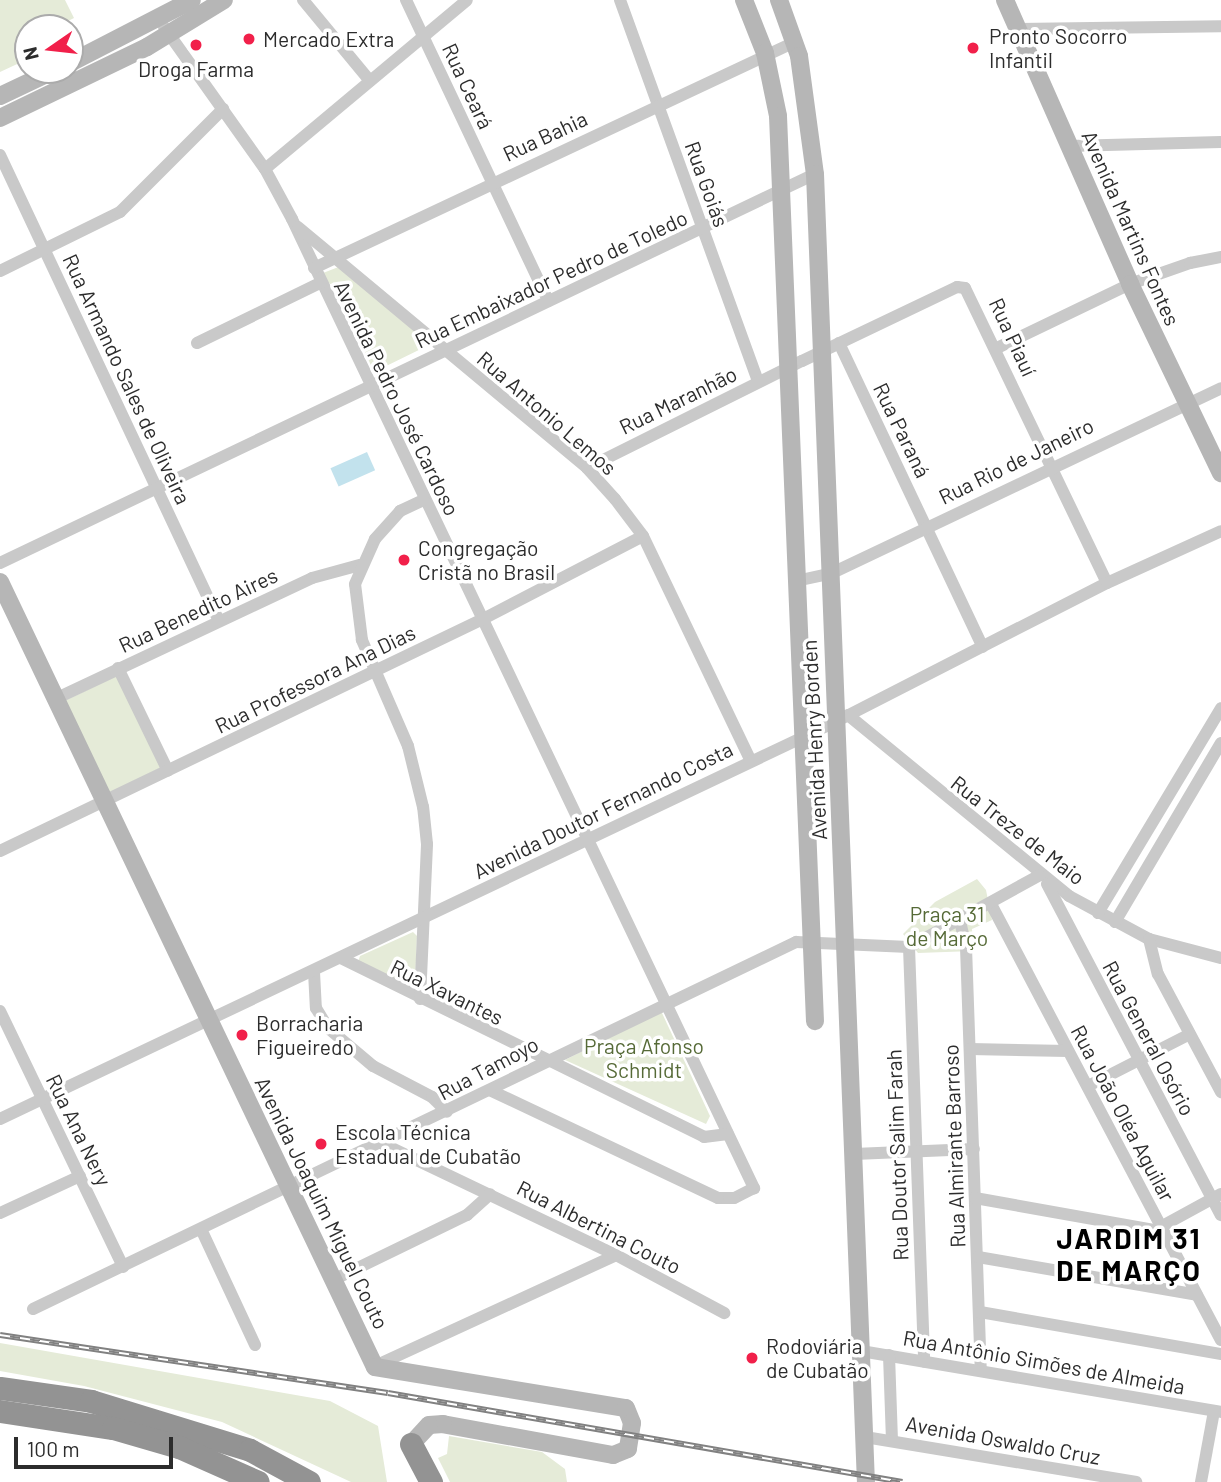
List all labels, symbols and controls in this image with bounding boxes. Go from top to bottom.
north arrow [14,14,84,84]
place label: Pronto Socorro Infantil [989,23,1127,73]
place label: Mercado Extra [263,26,394,52]
marker: Mercado Extra [241,31,257,47]
marker: Droga Farma [188,37,204,53]
marker: Pronto Socorro Infantil [963,38,983,58]
street label: Rua Ceará [437,39,499,133]
text: N [17,45,43,63]
place label: Droga Farma [138,56,254,82]
street label: Rua Bahia [499,106,591,166]
street label: Avenida Martins Fontes [1077,127,1185,329]
street label: Rua Goiás [680,138,734,230]
street label: Rua Embaixador Pedro de Toledo [411,205,691,353]
street label: Rua Armando Sales de Oliveira [58,250,196,508]
street label: Avenida Pedro José Cardoso [329,276,465,520]
street label: Rua Piauí [984,294,1042,380]
street label: Rua Antonio Lemos [472,346,622,480]
street label: Rua Maranhão [615,361,741,439]
street label: Rua Paraná [868,378,936,482]
street label: Rua Rio de Janeiro [934,413,1098,509]
place label: Congregação Cristã no Brasil [418,535,555,585]
marker: Congregação Cristã no Brasil [396,552,412,568]
street label: Rua Benedito Aires [115,562,281,658]
street label: Rua Professora Ana Dias [211,619,419,739]
street label: Avenida Henry Borden [796,639,832,841]
street label: Avenida Doutor Fernando Costa [469,736,737,884]
street label: Rua Treze de Maio [946,770,1090,890]
park label: Praça 31 de Março [906,901,988,951]
street label: Rua Xavantes [387,954,507,1030]
street label: Rua General Osório [1098,956,1200,1120]
place label: Borracharia Figueiredo [256,1010,363,1060]
street label: Rua João Oléa Aguilar [1066,1021,1180,1205]
marker: Borracharia Figueiredo [234,1027,250,1043]
street label: Rua Tamoyo [433,1031,543,1105]
park label: Praça Afonso Schmidt [584,1033,704,1083]
street label: Rua Almirante Barroso [938,1044,970,1248]
street label: Rua Doutor Salim Farah [881,1049,913,1261]
street label: Rua Ana Nery [41,1070,117,1190]
street label: Avenida Joaquim Miguel Couto [250,1073,394,1333]
place label: Escola Técnica Estadual de Cubatão [335,1119,521,1169]
marker: Escola Técnica Estadual de Cubatão [313,1136,329,1152]
street label: Rua Albertina Couto [513,1175,685,1279]
district label: JARDIM 31 DE MARÇO [1057,1221,1201,1287]
street label: Rua Antônio Simões de Almeida [901,1325,1187,1399]
place label: Rodoviária de Cubatão [766,1333,869,1383]
marker: Rodoviária de Cubatão [744,1350,760,1366]
street label: Avenida Oswaldo Cruz [904,1410,1102,1470]
scale bar [18,1422,177,1466]
text: 100 m [27,1436,80,1461]

